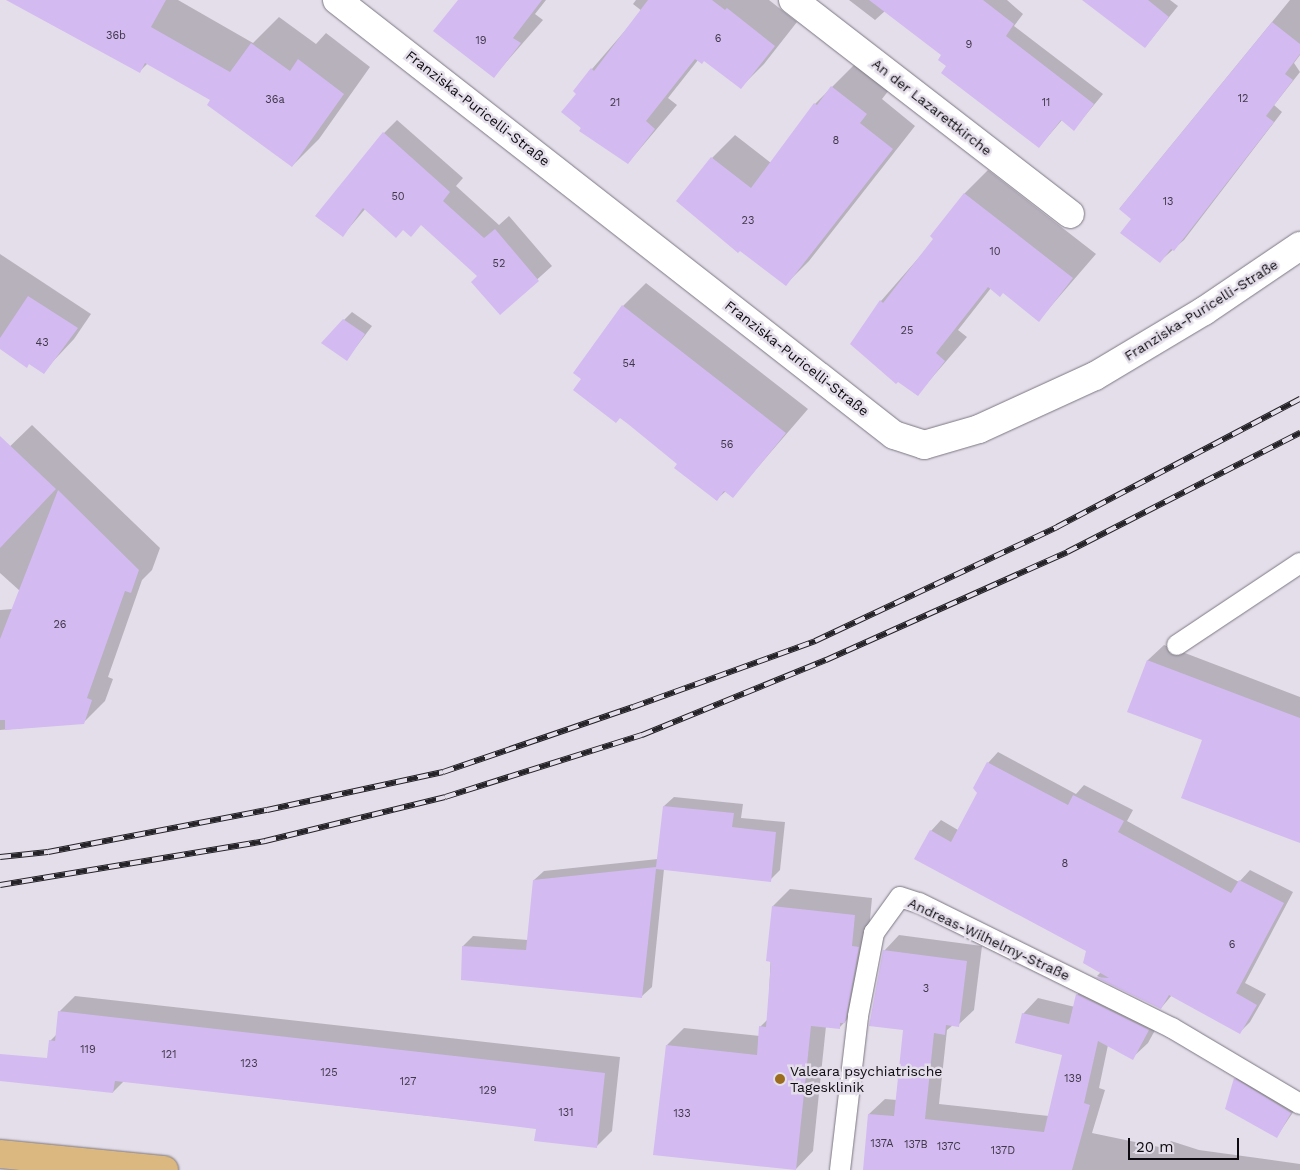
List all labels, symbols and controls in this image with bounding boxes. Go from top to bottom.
house number: 36b [106,29,126,43]
house number: 6 [715,32,721,46]
house number: 19 [475,34,487,48]
house number: 9 [966,38,972,52]
street label: Franziska-Puricelli-Straße [403,47,553,169]
street label: An der Lazarettkirche [869,55,995,159]
house number: 12 [1238,92,1248,106]
house number: 36a [265,93,285,107]
house number: 21 [610,96,620,110]
house number: 11 [1042,96,1050,110]
house number: 8 [833,134,839,148]
house number: 50 [391,190,405,204]
house number: 13 [1163,195,1173,209]
house number: 23 [742,214,754,228]
house number: 10 [989,245,1001,259]
street label: Franziska-Puricelli-Straße [1121,256,1281,364]
house number: 52 [493,257,505,271]
street label: Franziska-Puricelli-Straße [722,297,872,419]
house number: 25 [901,324,913,338]
house number: 43 [35,336,49,350]
house number: 54 [622,357,636,371]
house number: 56 [720,438,734,452]
house number: 26 [53,618,67,632]
house number: 8 [1062,857,1068,871]
street label: Andreas-Wilhelmy-Straße [905,894,1073,984]
house number: 6 [1229,938,1235,952]
house number: 3 [923,982,929,996]
house number: 119 [80,1043,96,1057]
house number: 121 [162,1048,176,1062]
house number: 123 [240,1057,258,1071]
place label: Valeara psychiatrische Tagesklinik [790,1063,943,1096]
house number: 125 [320,1066,338,1080]
house number: 139 [1064,1072,1082,1086]
marker: Valeara psychiatrische Tagesklinik [774,1073,786,1085]
house number: 127 [400,1075,416,1089]
house number: 129 [479,1084,497,1098]
house number: 131 [559,1106,573,1120]
house number: 133 [673,1107,691,1121]
scale bar [1130,1128,1241,1160]
house number: 137A [870,1137,894,1151]
house number: 137B [904,1138,928,1152]
text: 20 m [1136,1138,1174,1156]
house number: 137C [937,1140,961,1154]
house number: 137D [991,1144,1015,1158]

